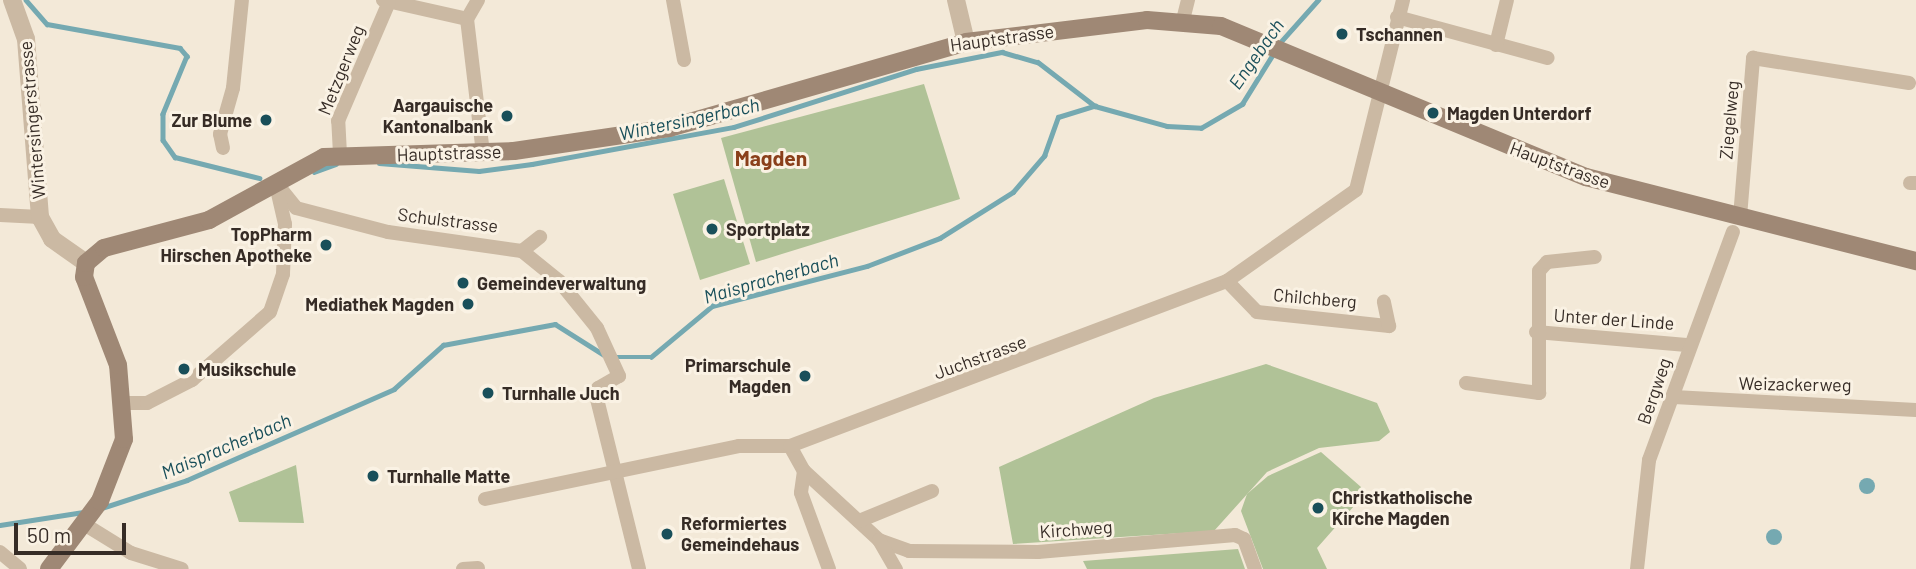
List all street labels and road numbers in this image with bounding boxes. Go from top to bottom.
street label: Hauptstrasse [949,20,1055,56]
street label: Metzgerweg [313,22,369,118]
street label: Wintersingerstrasse [14,40,50,200]
street label: Ziegelweg [1715,80,1743,160]
street label: Hauptstrasse [1507,137,1613,193]
street label: Hauptstrasse [396,140,502,166]
street label: Schulstrasse [397,203,499,237]
street label: Chilchberg [1272,284,1358,312]
street label: Unter der Linde [1553,304,1675,334]
street label: Juchstrasse [931,330,1029,384]
street label: Bergweg [1633,355,1675,427]
street label: Weizackerweg [1738,372,1852,396]
street label: Kirchweg [1039,516,1113,542]

